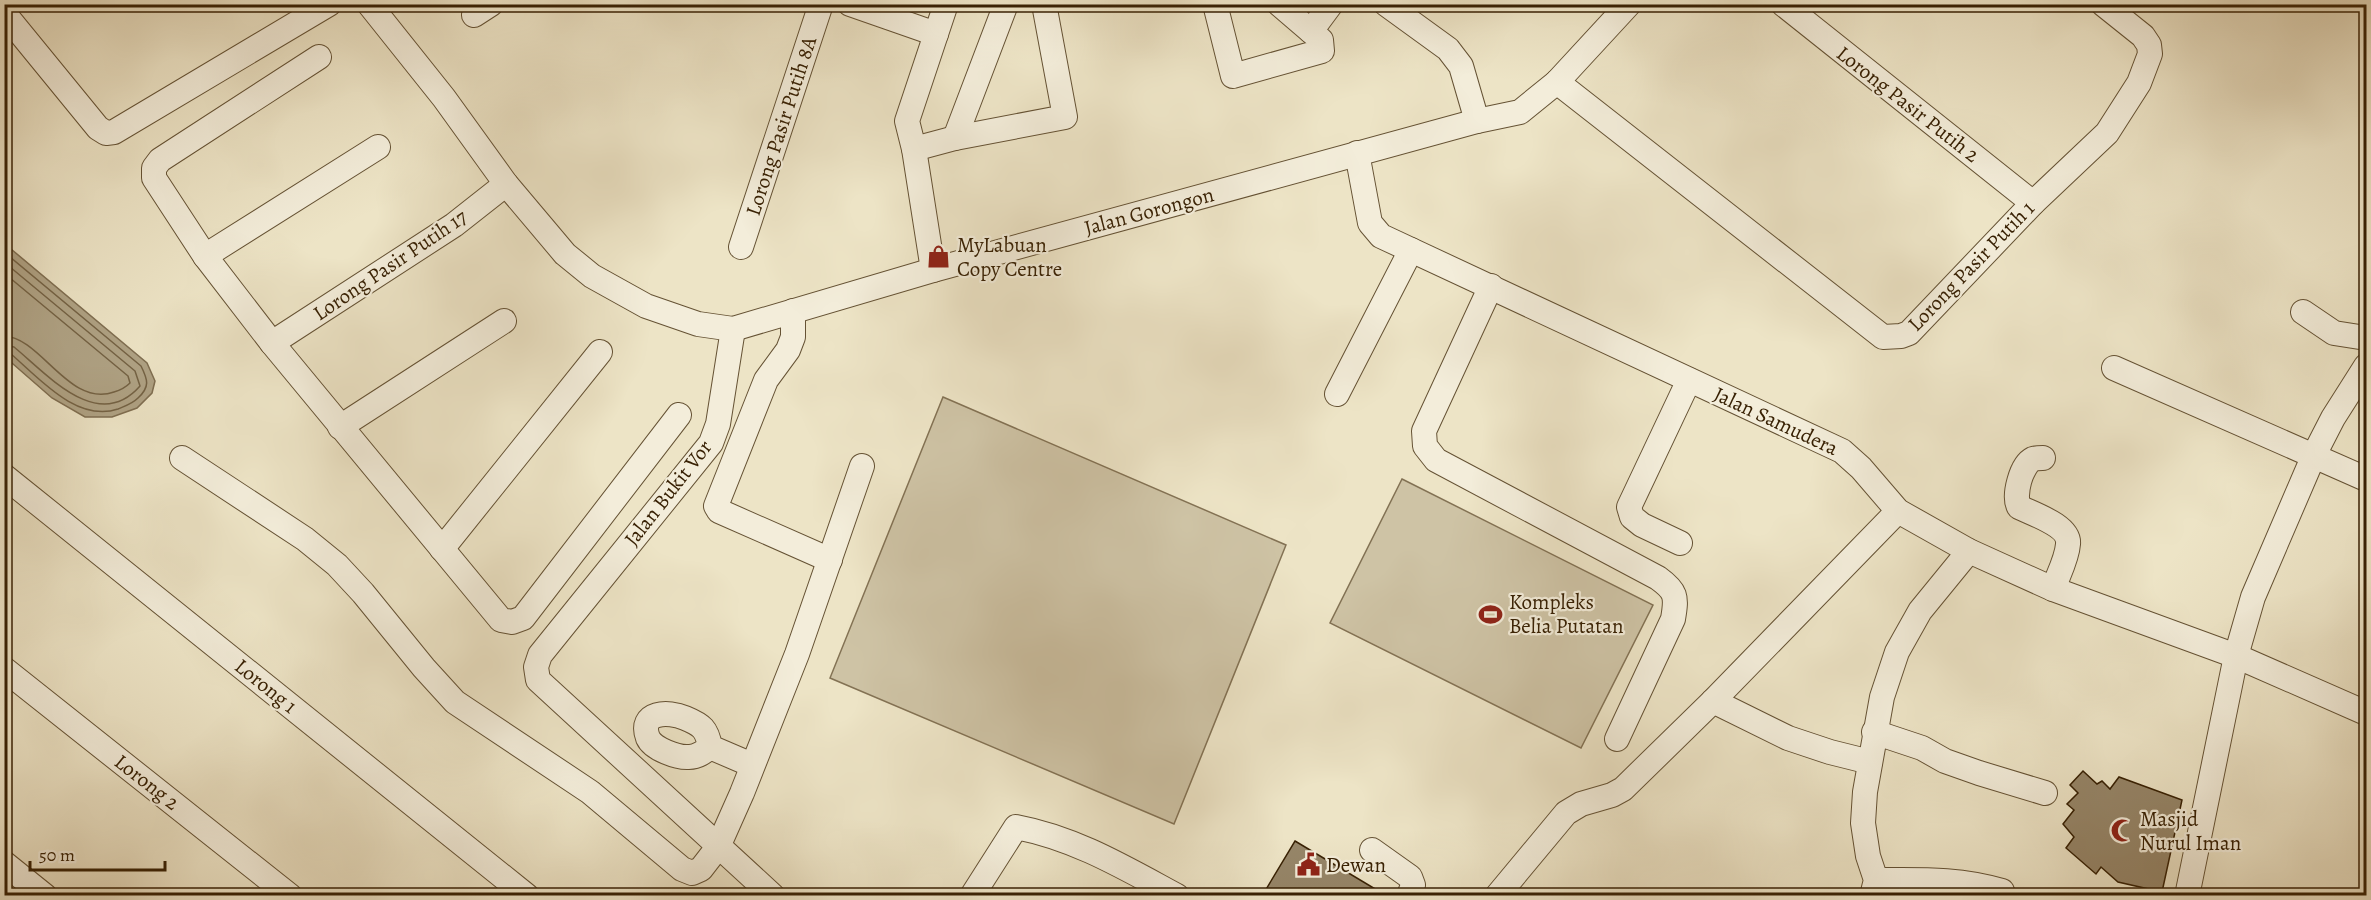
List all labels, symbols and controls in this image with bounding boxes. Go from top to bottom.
street label: Lorong Pasir Putih 8A [739,32,823,219]
street label: Lorong Pasir Putih 2 [1831,39,1985,169]
street label: Jalan Gorongon [1081,180,1217,242]
street label: Lorong Pasir Putih 1 [1901,195,2041,337]
street label: Lorong Pasir Putih 17 [307,203,473,327]
place label: MyLabuan Copy Centre [957,231,1062,283]
shop icon: MyLabuan Copy Centre [926,244,952,270]
street label: Jalan Samudera [1709,380,1843,462]
street label: Jalan Bukit Vor [618,434,718,552]
place label: Kompleks Belia Putatan [1509,588,1624,640]
sports icon: Kompleks Belia Putatan [1478,601,1504,627]
street label: Lorong 1 [229,652,303,720]
street label: Lorong 2 [109,748,185,816]
place label: Masjid Nurul Iman [2140,805,2241,857]
mosque icon: Masjid Nurul Iman [2109,818,2135,844]
scale bar [30,834,165,872]
text: 50 m [39,843,75,867]
place label: Dewan [1326,851,1386,879]
public building icon: Dewan [1295,852,1321,878]

